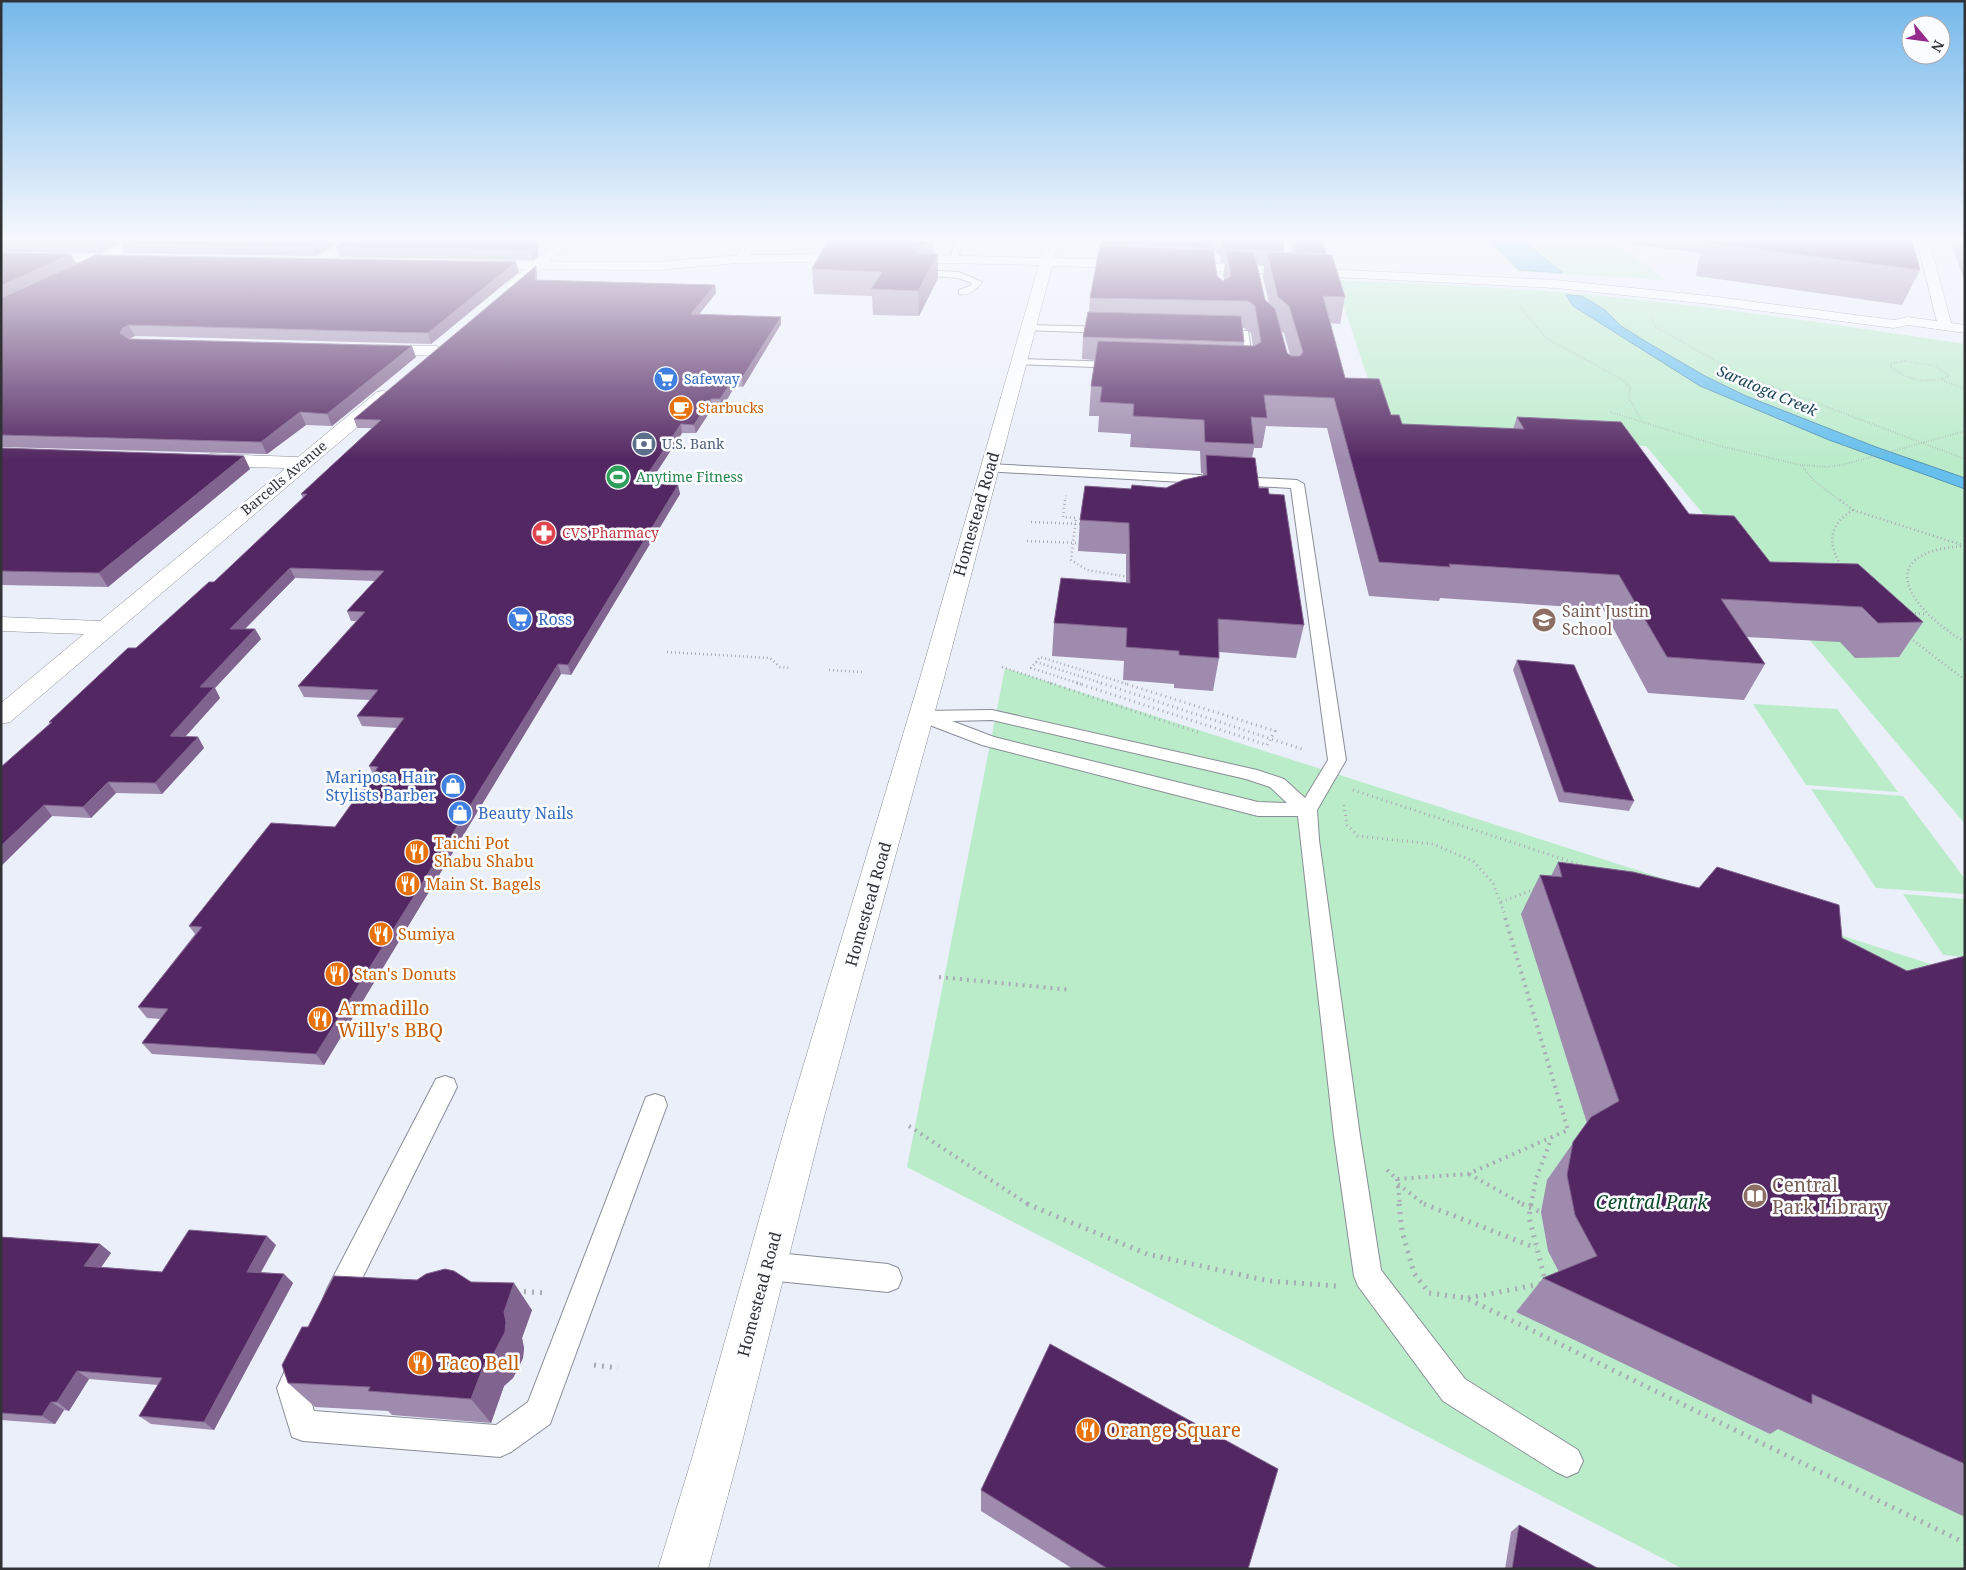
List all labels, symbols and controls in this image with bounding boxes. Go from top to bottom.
north arrow [1901,15,1951,65]
text: N [1927,37,1949,56]
water label: Saratoga Creek [1714,360,1821,420]
supermarket icon: Safeway [653,366,679,392]
place label: Safeway [684,369,740,388]
cafe icon: Starbucks [668,395,694,421]
place label: Starbucks [698,398,764,417]
bank icon: U.S. Bank [631,431,657,457]
place label: U.S. Bank [662,434,725,453]
street label: Barcells Avenue [237,436,331,519]
street label: Homestead Road [948,449,1004,579]
sports icon: Anytime Fitness [605,464,631,490]
place label: Anytime Fitness [636,467,743,486]
pharmacy icon: CVS Pharmacy [531,520,557,546]
place label: CVS Pharmacy [562,523,659,542]
place label: Saint Justin School [1562,600,1649,640]
supermarket icon: Ross [507,606,533,632]
school or university icon: Saint Justin School [1531,607,1557,633]
place label: Ross [538,608,572,630]
place label: Mariposa Hair Stylists Barber [325,766,436,806]
shop icon: Mariposa Hair Stylists Barber [440,773,466,799]
shop icon: Beauty Nails [447,800,473,826]
place label: Beauty Nails [478,802,574,824]
place label: Taichi Pot Shabu Shabu [434,832,534,872]
restaurant icon: Taichi Pot Shabu Shabu [404,839,430,865]
street label: Homestead Road [840,839,896,969]
restaurant icon: Main St. Bagels [395,871,421,897]
place label: Main St. Bagels [426,873,541,895]
restaurant icon: Sumiya [368,921,394,947]
place label: Sumiya [398,923,455,945]
restaurant icon: Stan's Donuts [324,961,350,987]
place label: Stan's Donuts [354,963,456,985]
place label: Armadillo Willy's BBQ [338,995,443,1043]
restaurant icon: Armadillo Willy's BBQ [307,1006,333,1032]
place label: Central Park Library [1772,1172,1888,1220]
library icon: Central Park Library [1742,1183,1768,1209]
park label: Central Park [1596,1189,1709,1215]
street label: Homestead Road [732,1229,786,1359]
restaurant icon: Taco Bell [407,1350,433,1376]
place label: Taco Bell [438,1350,520,1376]
restaurant icon: Orange Square [1075,1417,1101,1443]
place label: Orange Square [1106,1417,1241,1443]

